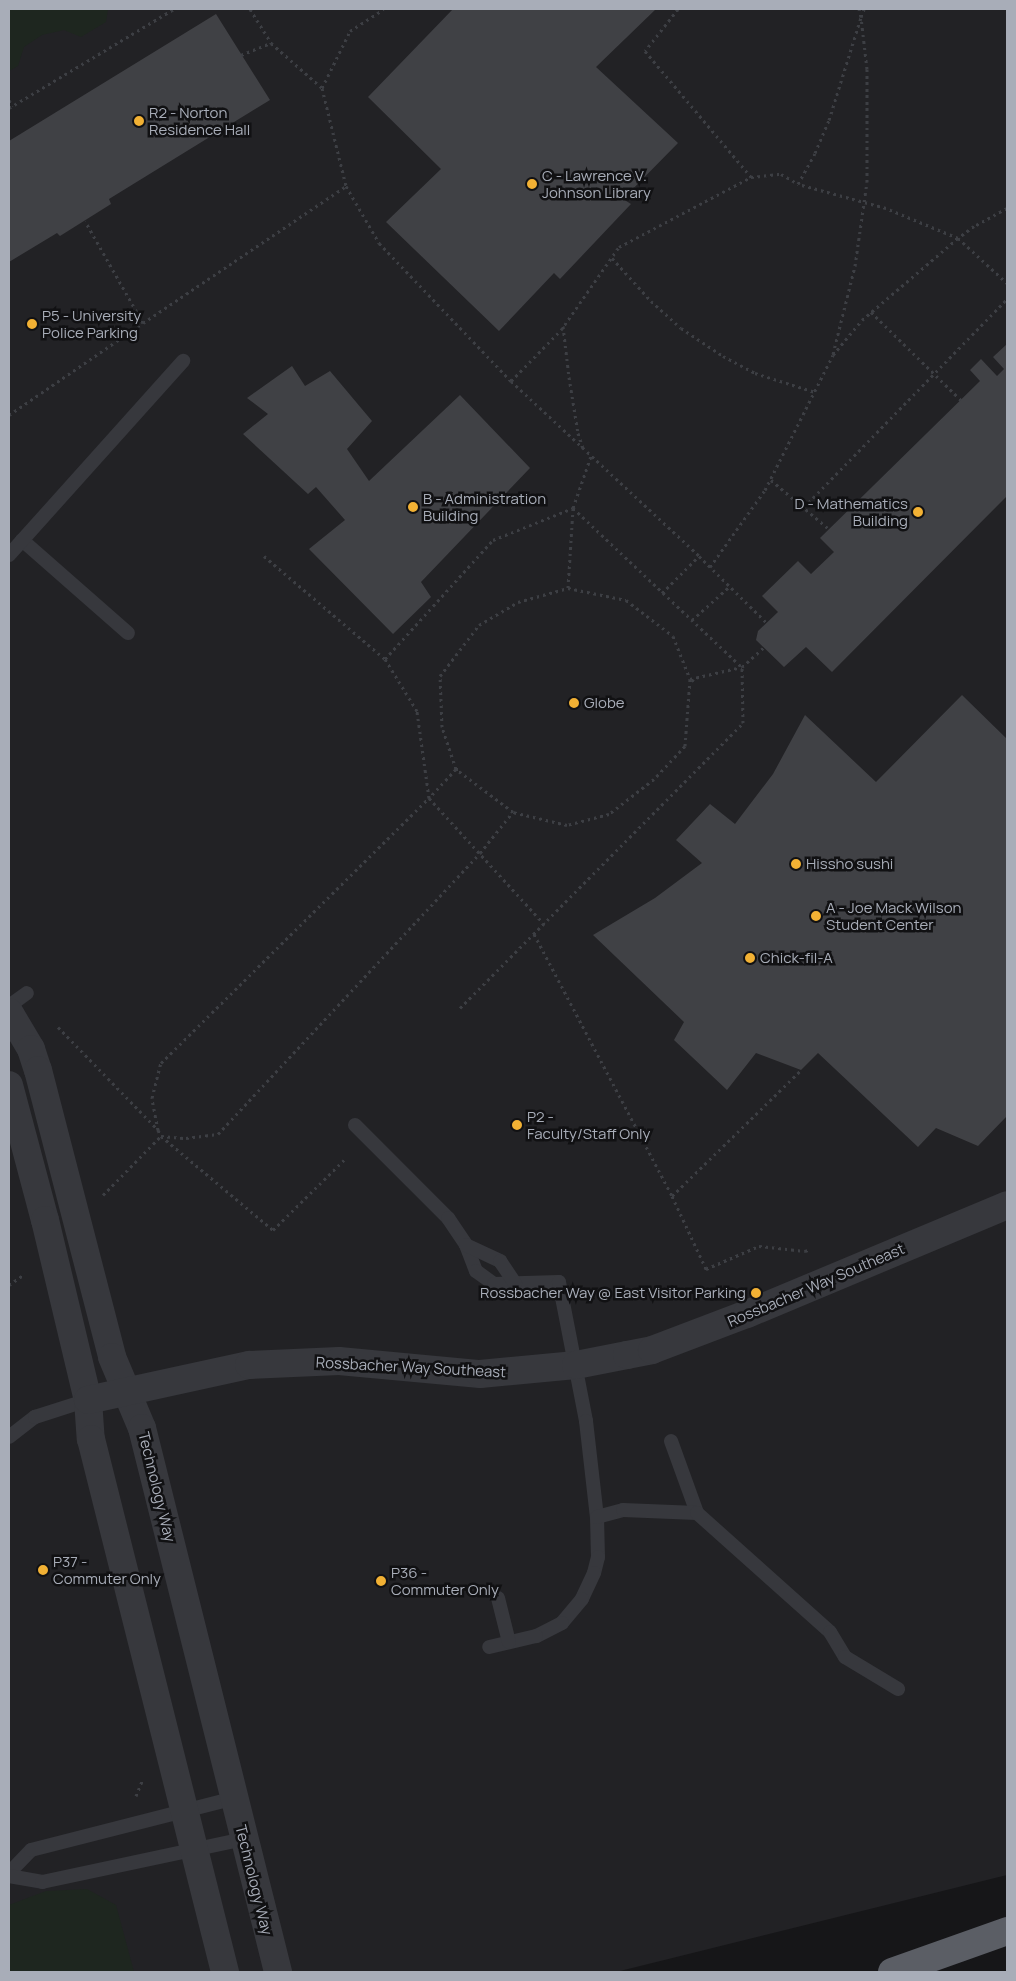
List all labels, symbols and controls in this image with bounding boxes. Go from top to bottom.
place label: R2 - Norton Residence Hall [149,103,250,138]
marker: R2 - Norton Residence Hall [133,115,145,127]
place label: C - Lawrence V. Johnson Library [542,166,651,201]
marker: C - Lawrence V. Johnson Library [526,178,538,190]
place label: P5 - University Police Parking [42,306,141,341]
marker: P5 - University Police Parking [26,318,38,330]
place label: B - Administration Building [423,489,546,524]
place label: D - Mathematics Building [794,494,908,529]
marker: B - Administration Building [407,501,419,513]
marker: D - Mathematics Building [912,506,924,518]
place label: Globe [584,694,625,712]
marker: Globe [568,697,580,709]
place label: Hissho sushi [806,855,893,873]
marker: Hissho sushi [790,858,802,870]
place label: A - Joe Mack Wilson Student Center [826,898,961,933]
marker: A - Joe Mack Wilson Student Center [810,910,822,922]
place label: Chick-fil-A [760,949,833,967]
marker: Chick-fil-A [744,952,756,964]
place label: P2 - Faculty/Staff Only [527,1107,651,1142]
marker: P2 - Faculty/Staff Only [511,1119,523,1131]
street label: Rossbacher Way Southeast [725,1239,907,1331]
place label: Rossbacher Way @ East Visitor Parking [480,1284,746,1302]
marker: Rossbacher Way @ East Visitor Parking [750,1287,762,1299]
street label: Rossbacher Way Southeast [315,1353,507,1381]
street label: Technology Way [135,1430,179,1544]
place label: P37 - Commuter Only [53,1552,161,1587]
place label: P36 - Commuter Only [391,1563,499,1598]
marker: P37 - Commuter Only [37,1564,49,1576]
marker: P36 - Commuter Only [375,1575,387,1587]
street label: Technology Way [232,1823,276,1937]

